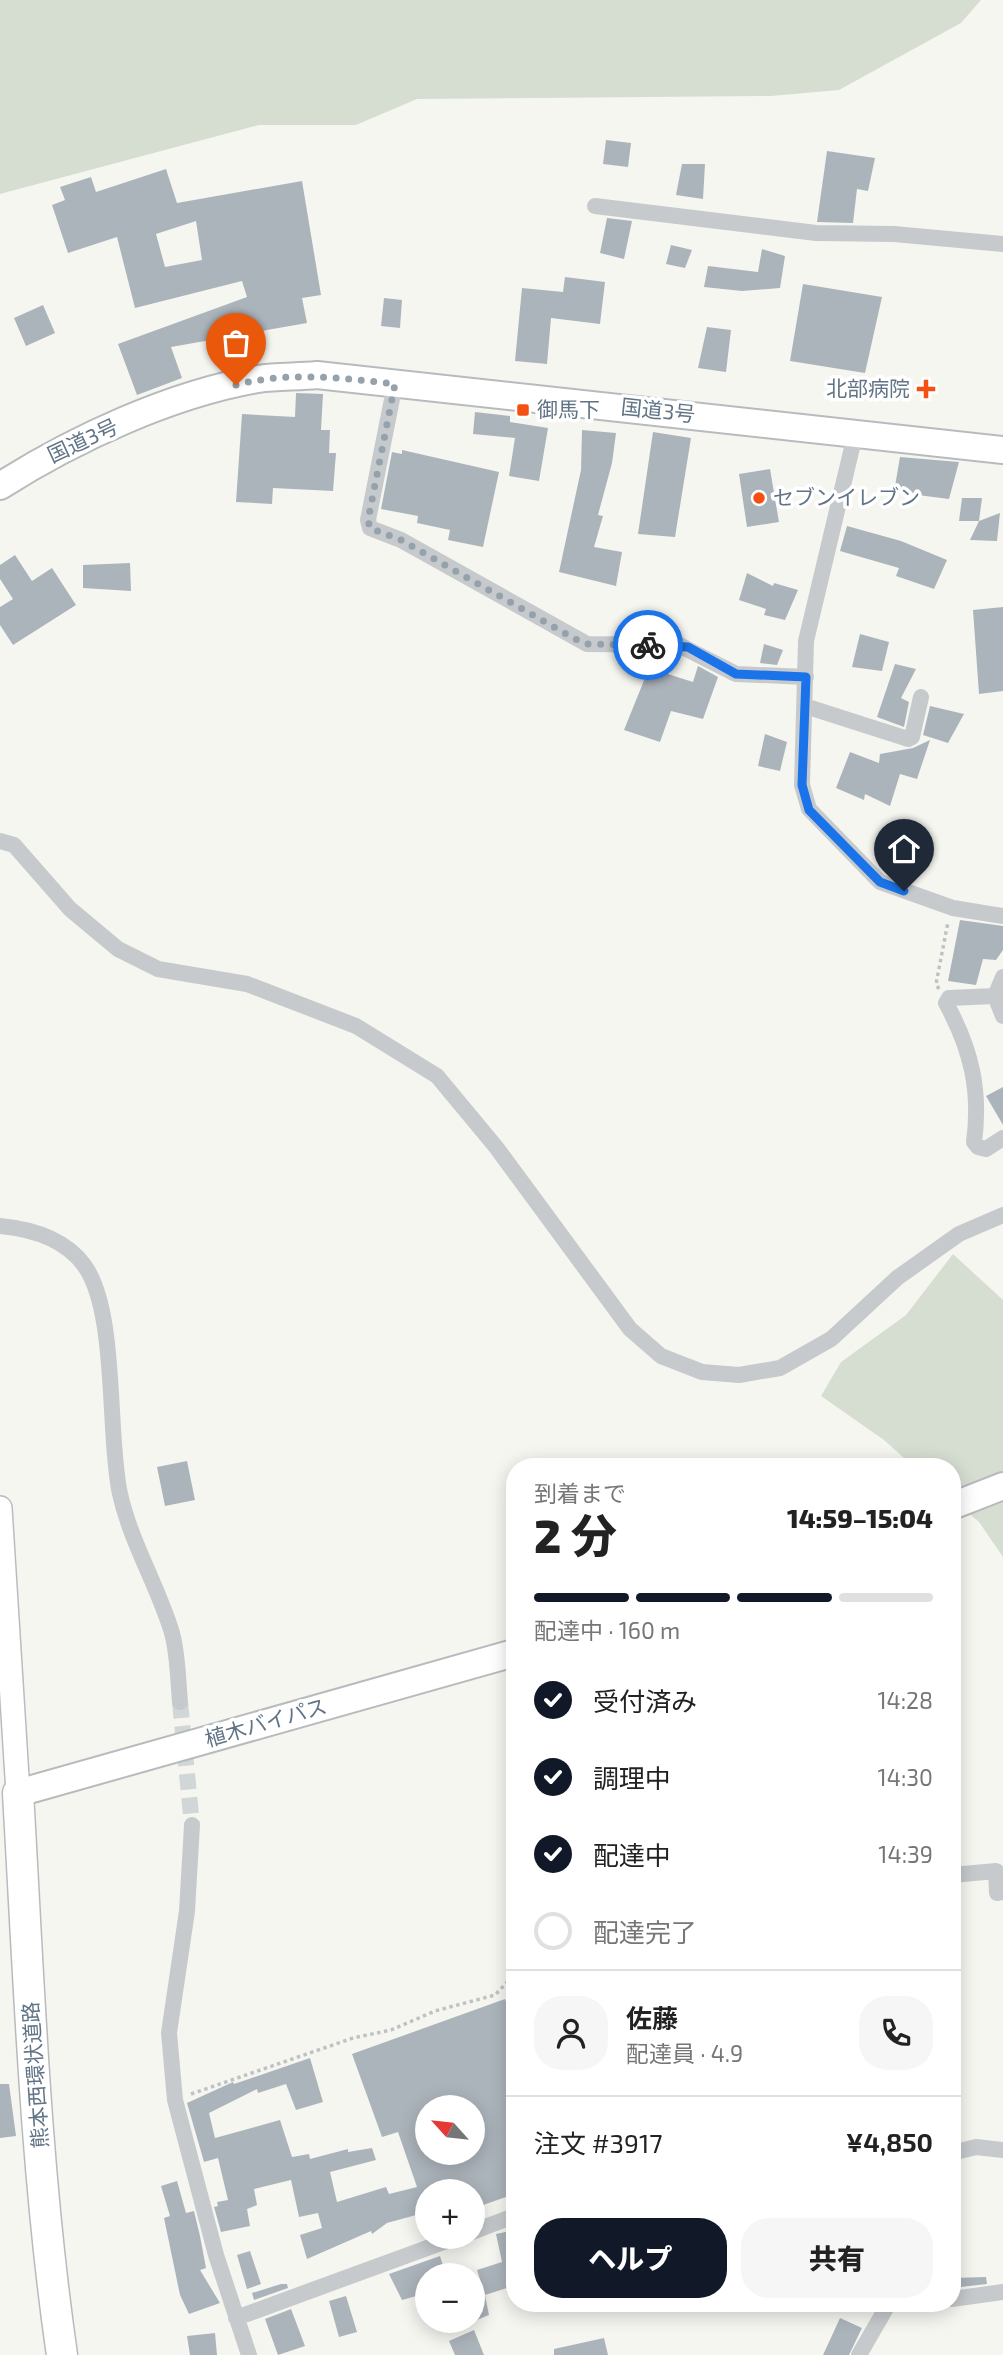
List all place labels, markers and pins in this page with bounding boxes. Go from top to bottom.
pin [206,313,266,385]
place label: 北部病院 [826,375,910,400]
marker: 北部病院 [916,379,936,399]
place label: 御馬下 [537,396,600,421]
marker: 御馬下 [515,402,531,418]
place label: セブンイレブン [773,484,920,509]
marker: セブンイレブン [751,490,767,506]
pin [874,819,934,891]

